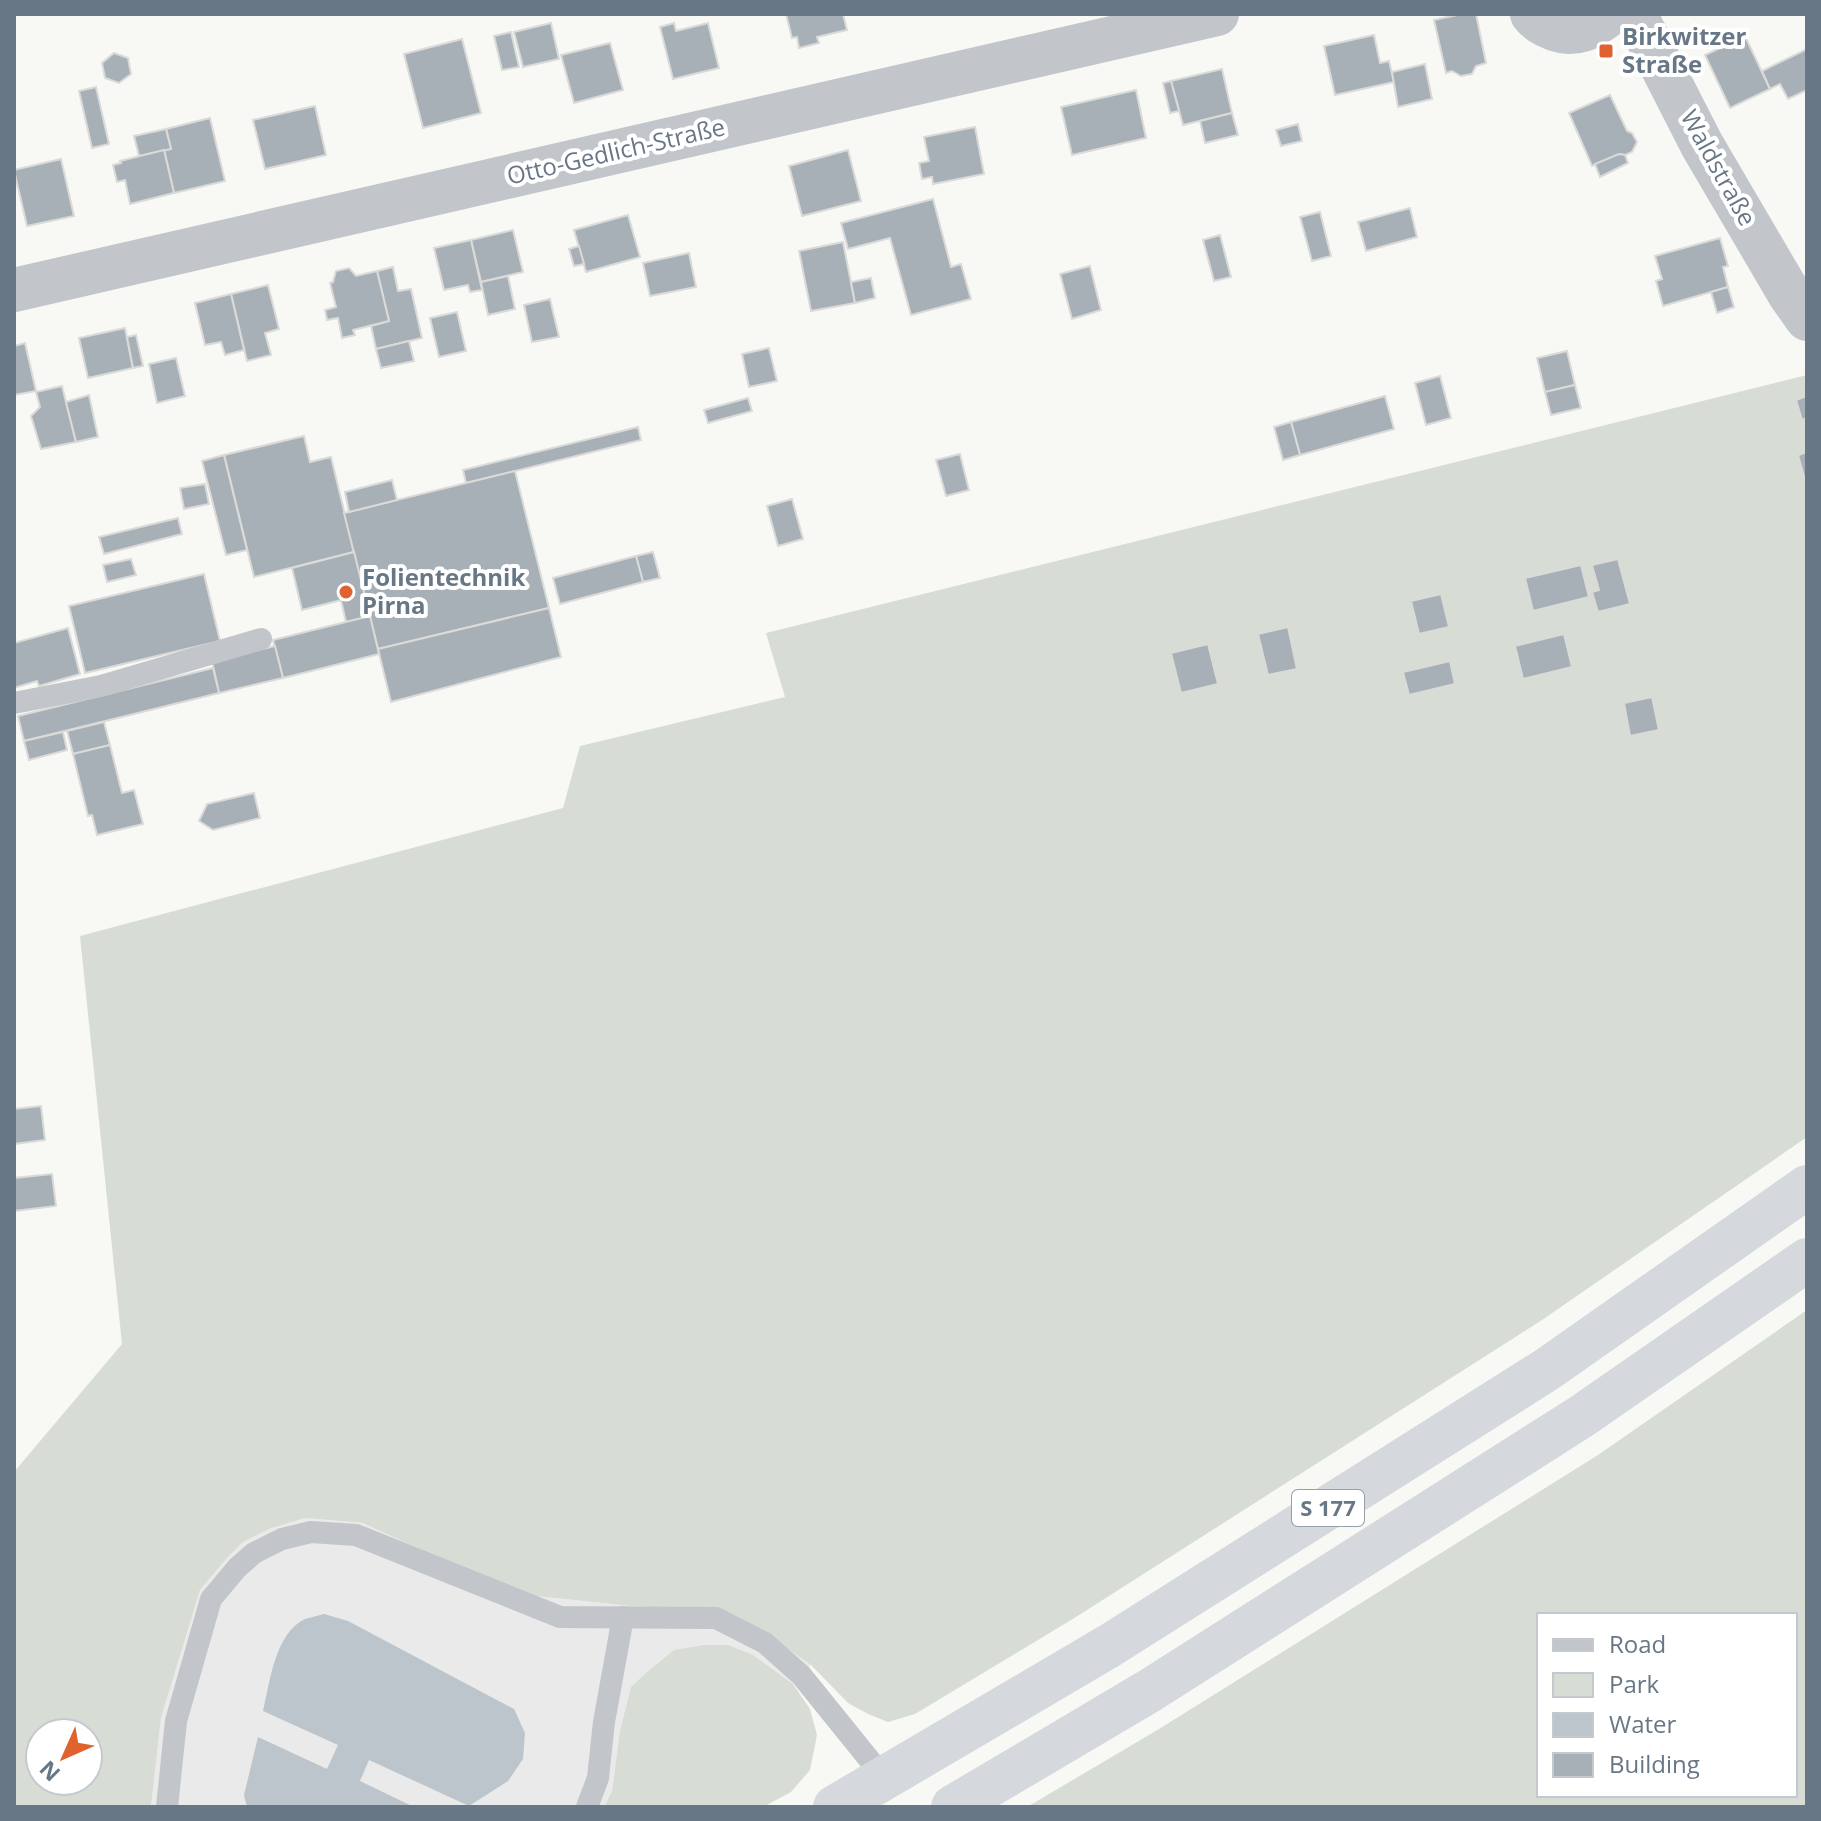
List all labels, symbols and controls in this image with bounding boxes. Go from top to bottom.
place label: Birkwitzer Straße [1622,19,1746,80]
marker: Birkwitzer Straße [1597,42,1615,60]
street label: Waldstraße [1674,103,1765,231]
street label: Otto-Gedlich-Straße [503,109,728,192]
place label: Folientechnik Pirna [362,560,525,621]
marker: Folientechnik Pirna [337,583,355,601]
road number: S 177 [1292,1490,1364,1526]
legend [1537,1613,1797,1797]
text: Road [1609,1627,1666,1660]
text: Park [1609,1667,1660,1700]
text: Water [1609,1707,1677,1740]
north arrow [24,1717,104,1797]
text: Building [1609,1747,1700,1780]
text: N [32,1755,66,1789]

